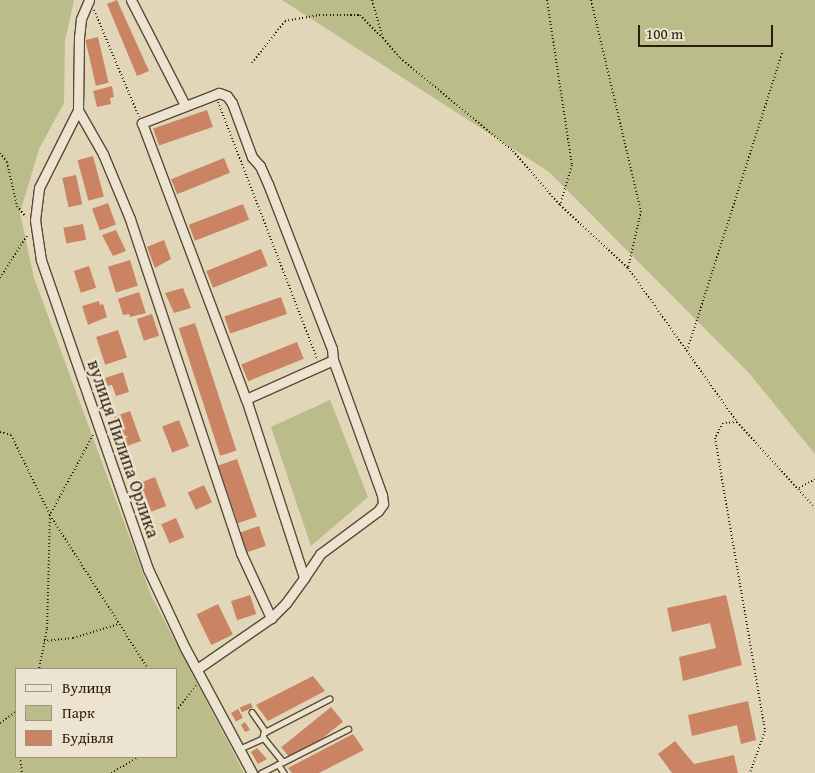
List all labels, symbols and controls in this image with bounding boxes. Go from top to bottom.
scale bar [640,15,775,47]
text: 100 m [646,23,683,44]
street label: вулиця Пилипа Орлика [82,357,164,541]
legend [15,668,178,758]
text: Вулиця [62,677,111,698]
text: Парк [62,702,95,723]
text: Будівля [62,727,114,748]

